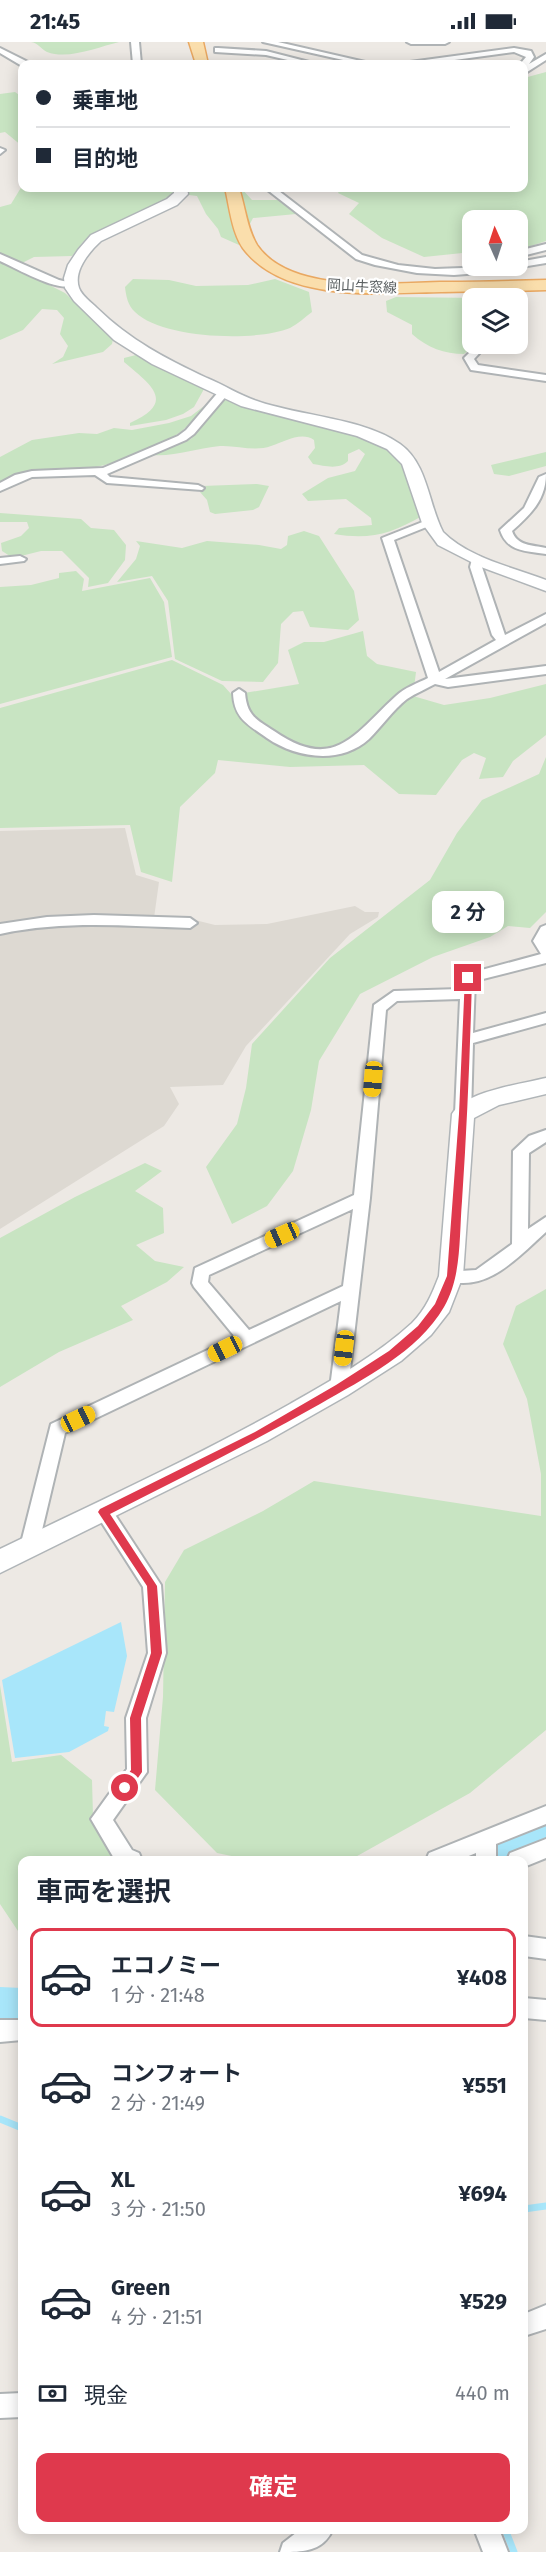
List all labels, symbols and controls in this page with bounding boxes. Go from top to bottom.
text: 21:45 [30,8,80,35]
text: 乗車地 [72,87,138,114]
text: 目的地 [72,145,138,172]
north arrow [462,210,528,276]
map controls [462,210,528,354]
street label: 岡山牛窓線 [327,276,397,297]
button: layers [462,288,528,354]
callout: 2 分 [432,891,504,933]
text: 2 分 [450,900,486,924]
route end [454,964,481,991]
car [362,1060,384,1098]
car [262,1219,302,1251]
car [333,1329,355,1367]
car [205,1333,245,1365]
car [58,1403,98,1435]
route start [111,1774,138,1801]
text: 車両を選択 [36,1876,171,1908]
icon: car [39,1951,93,2005]
text: エコノミー [111,1952,221,1979]
text: ¥408 [457,1964,507,1991]
text: 1 分 · 21:48 [111,1983,205,2007]
icon: car [39,2059,93,2113]
text: コンフォート [111,2060,242,2087]
text: ¥551 [462,2072,507,2099]
text: 2 分 · 21:49 [111,2091,205,2115]
text: XL [111,2166,135,2193]
icon: car [39,2167,93,2221]
text: ¥694 [459,2180,507,2207]
text: 3 分 · 21:50 [111,2197,206,2221]
text: Green [111,2274,170,2301]
icon: car [39,2275,93,2329]
text: ¥529 [460,2288,507,2315]
text: 4 分 · 21:51 [111,2305,203,2329]
icon: cash [36,2377,69,2410]
text: 440 m [455,2381,510,2405]
text: 現金 [84,2382,128,2409]
button: 確定 [36,2453,510,2522]

